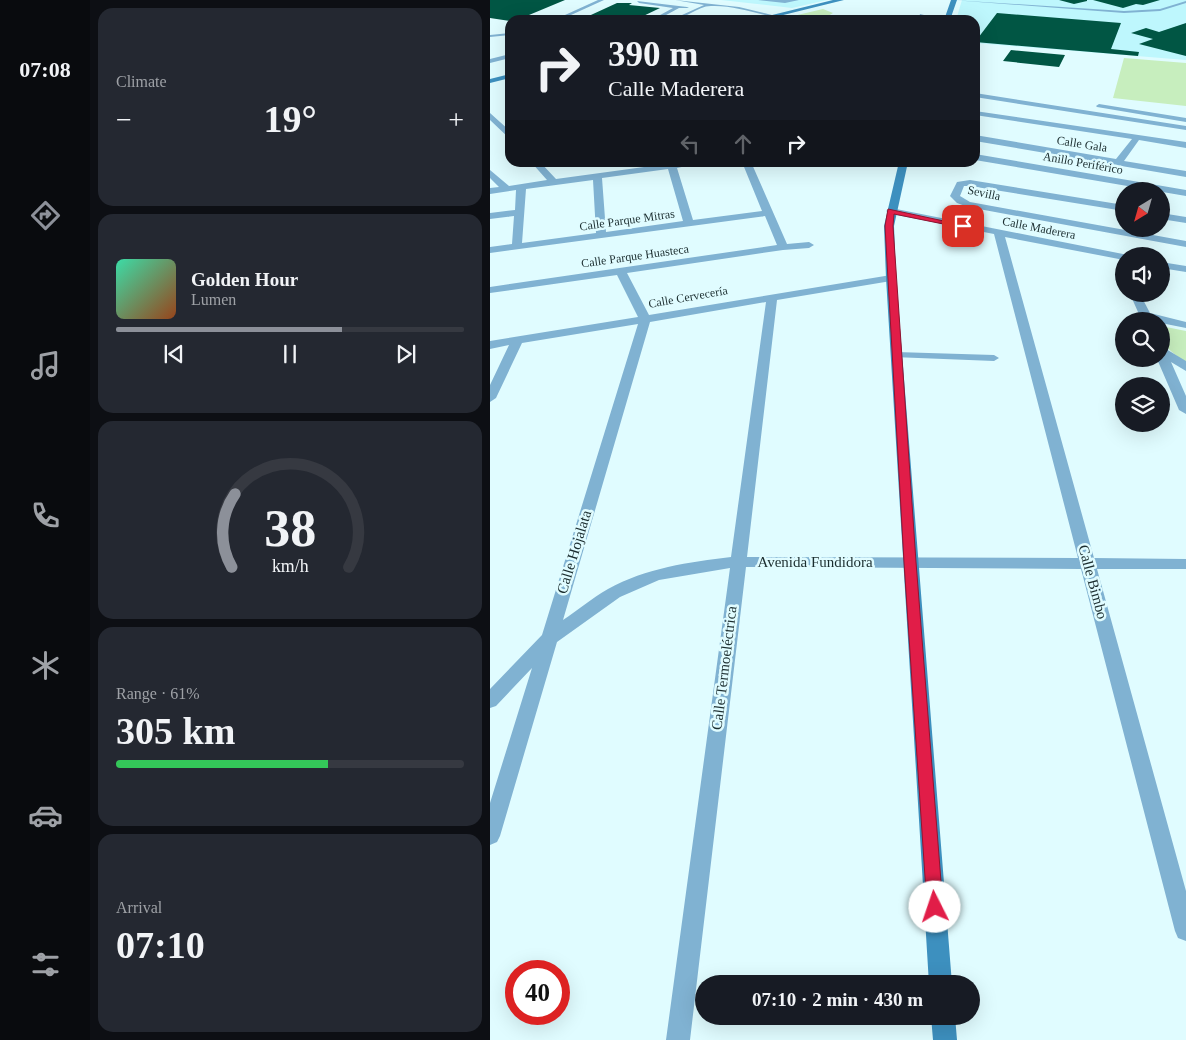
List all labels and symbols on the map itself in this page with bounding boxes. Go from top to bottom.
street label: Calle Gala [1056,133,1109,155]
street label: Anillo Periférico [1042,149,1124,177]
north arrow [1115,182,1170,238]
street label: Sevilla [966,183,1002,203]
pin [942,205,984,247]
street label: Calle Parque Mitras [579,206,676,234]
street label: Calle Maderera [1001,214,1077,242]
street label: Calle Parque Huasteca [580,241,690,270]
street label: Calle Cervecería [647,283,729,311]
street label: Calle Hojalata [554,508,594,596]
street label: Calle Bimbo [1075,543,1111,621]
street label: Avenida Fundidora [757,554,873,570]
street label: Calle Termoeléctrica [708,605,740,731]
position arrow [908,880,960,932]
speed limit sign: 40 [505,960,570,1025]

